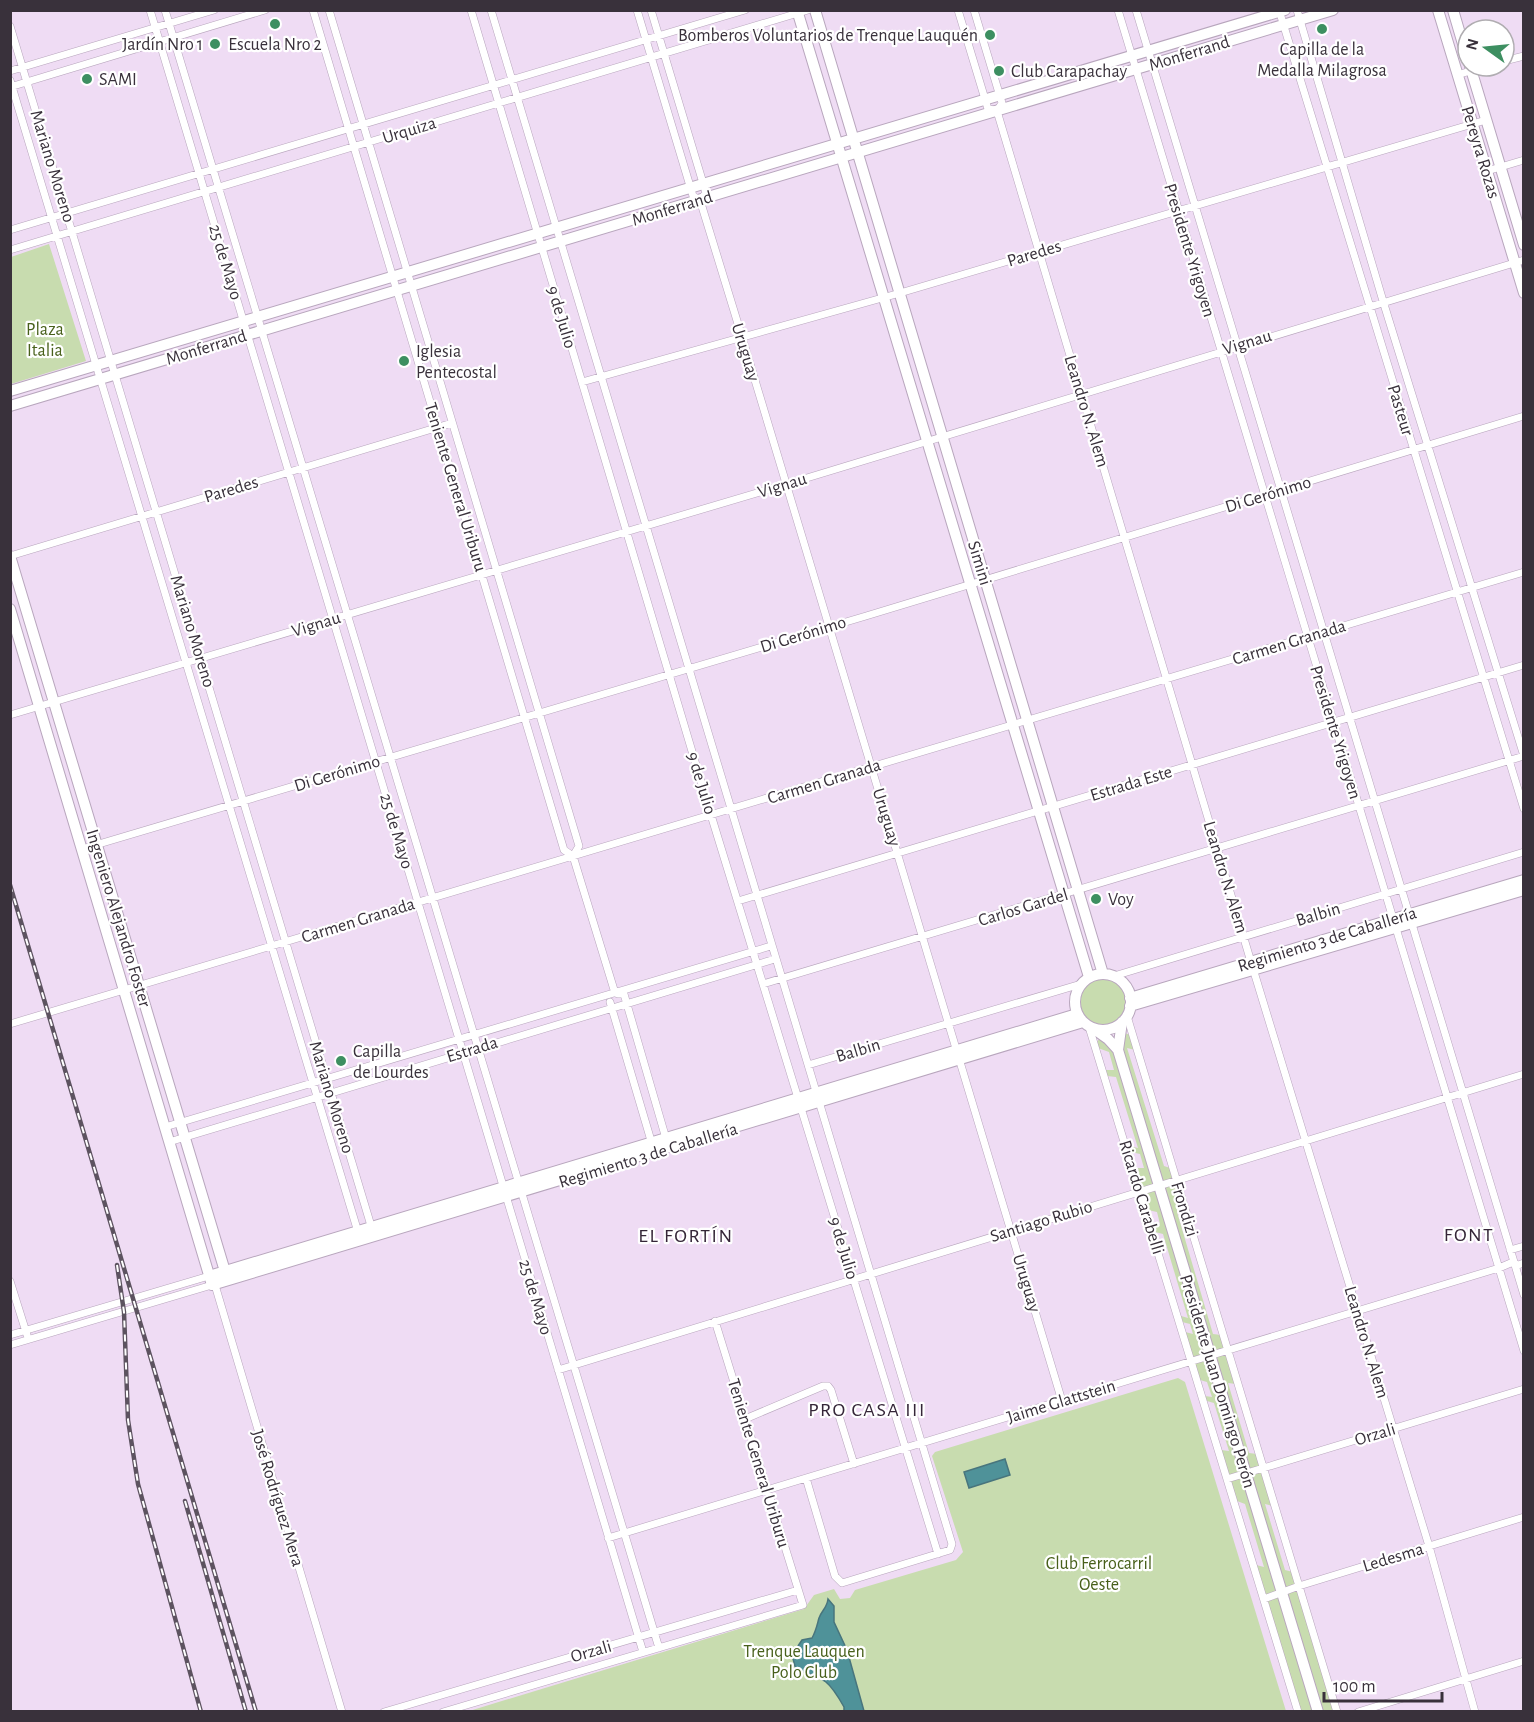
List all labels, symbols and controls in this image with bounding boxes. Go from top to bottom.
marker: Escuela Nro 2 [268,17,282,31]
north arrow [1456,18,1516,78]
marker: Capilla de la Medalla Milagrosa [1315,22,1329,36]
place label: Bomberos Voluntarios de Trenque Lauquén [678,27,978,45]
marker: Bomberos Voluntarios de Trenque Lauquén [983,28,997,42]
street label: Monferrand [1147,33,1232,75]
place label: Jardín Nro 1 [122,36,203,54]
place label: Escuela Nro 2 [228,36,322,54]
marker: Jardín Nro 1 [208,37,222,51]
text: N [1463,37,1482,52]
place label: Capilla de la Medalla Milagrosa [1257,41,1387,80]
place label: Club Carapachay [1011,63,1127,81]
marker: Club Carapachay [992,64,1006,78]
place label: SAMI [99,71,137,89]
marker: SAMI [80,72,94,86]
street label: Pereyra Rozas [1457,104,1503,201]
street label: Mariano Moreno [26,108,78,225]
street label: Urquiza [380,114,438,148]
street label: Presidente Yrigoyen [1160,181,1218,319]
street label: Monferrand [630,188,715,230]
street label: 25 de Mayo [205,223,245,302]
street label: Paredes [1005,237,1063,271]
street label: 9 de Julio [543,284,579,351]
park label: Plaza Italia [26,321,64,360]
street label: Uruguay [728,321,762,384]
street label: Monferrand [164,327,249,369]
street label: Vignau [1221,327,1274,359]
place label: Iglesia Pentecostal [416,343,497,382]
street label: Leandro N. Alem [1060,353,1112,470]
marker: Iglesia Pentecostal [397,354,411,368]
street label: Pasteur [1384,383,1416,438]
street label: Teniente General Uriburu [421,401,489,574]
street label: Vignau [756,470,809,502]
street label: Paredes [202,473,260,507]
street label: Di Gerónimo [1223,473,1314,517]
street label: Simini [964,539,994,588]
street label: Mariano Moreno [166,573,218,690]
street label: Vignau [290,609,343,641]
street label: Di Gerónimo [758,613,849,657]
street label: Carmen Granada [1230,617,1348,669]
street label: Presidente Yrigoyen [1306,663,1364,801]
street label: 9 de Julio [683,750,719,817]
street label: Di Gerónimo [292,752,383,796]
street label: Carmen Granada [765,756,883,808]
street label: Estrada Este [1088,763,1174,805]
street label: Uruguay [869,786,903,849]
street label: 25 de Mayo [376,792,416,871]
street label: Leandro N. Alem [1199,819,1251,936]
street label: Ingeniero Alejandro Foster [82,827,154,1010]
street label: Carlos Gardel [976,886,1070,930]
place label: Voy [1108,891,1134,909]
marker: Voy [1089,892,1103,906]
street label: Carmen Granada [299,895,417,947]
street label: Balbin [1294,900,1343,930]
street label: Regimiento 3 de Caballería [1236,904,1419,976]
street label: Estrada [444,1034,500,1066]
street label: Balbin [834,1036,883,1066]
street label: Mariano Moreno [305,1039,357,1156]
place label: Capilla de Lourdes [353,1043,429,1082]
marker: Capilla de Lourdes [334,1054,348,1068]
street label: Regimiento 3 de Caballería [557,1120,740,1192]
street label: Ricardo Carabelli [1115,1138,1167,1257]
street label: Frondizi [1167,1180,1201,1239]
street label: Santiago Rubio [988,1198,1095,1246]
street label: 9 de Julio [825,1215,861,1282]
district label: EL FORTÍN [638,1225,734,1246]
district label: FONT [1444,1225,1494,1245]
street label: Uruguay [1009,1252,1043,1315]
street label: 25 de Mayo [515,1258,555,1337]
street label: Presidente Juan Domingo Perón [1176,1272,1258,1490]
street label: Leandro N. Alem [1340,1284,1392,1401]
street label: Teniente General Uriburu [724,1377,792,1550]
street label: Jaime Glattstein [1005,1377,1118,1427]
district label: PRO CASA III [808,1400,926,1420]
street label: Orzali [1353,1420,1398,1450]
street label: José Rodríguez Mera [248,1428,306,1569]
street label: Ledesma [1361,1540,1426,1576]
park label: Club Ferrocarril Oeste [1046,1555,1152,1594]
street label: Orzali [569,1638,614,1666]
park label: Trenque Lauquen Polo Club [743,1643,865,1682]
scale bar [1324,1665,1442,1703]
text: 100 m [1333,1678,1376,1696]

